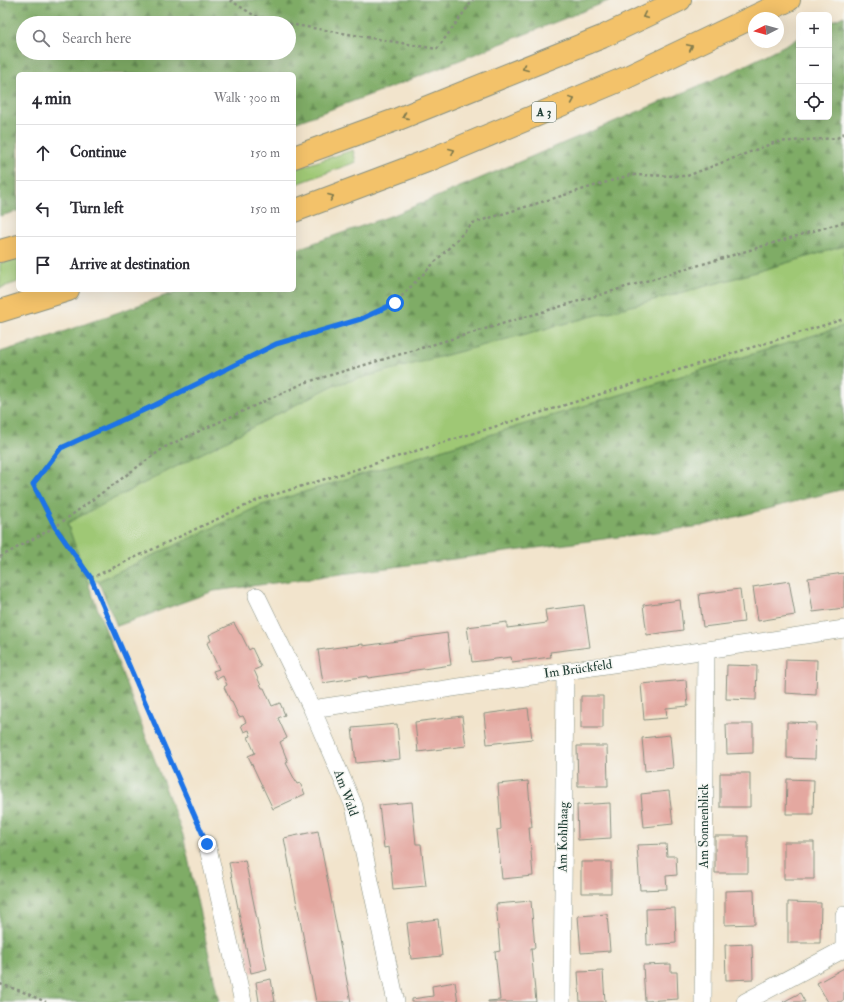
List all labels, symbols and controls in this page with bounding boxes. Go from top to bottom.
one-way arrow [642,12,649,20]
north arrow [748,12,784,48]
map controls [796,12,832,120]
button: + [796,12,832,48]
search box [16,16,296,60]
icon: search [30,27,52,49]
text: Search here [62,29,131,48]
one-way arrow [686,44,694,52]
button: − [796,48,832,84]
one-way arrow [522,63,529,71]
button: locate [796,84,832,120]
text: 4 min [32,88,71,109]
text: Walk · 300 m [214,90,280,106]
one-way arrow [568,97,575,105]
road number: A 3 [532,102,556,122]
one-way arrow [401,112,408,120]
icon: ahead [32,142,54,164]
text: Continue [70,143,126,162]
text: 150 m [250,145,280,161]
one-way arrow [448,147,455,155]
one-way arrow [327,194,334,202]
icon: left [32,198,54,220]
text: Turn left [70,199,124,218]
text: 150 m [250,201,280,217]
icon: arrive [32,254,54,276]
text: Arrive at destination [70,255,190,274]
route start [386,294,404,312]
street label: Im Brückfeld [543,656,614,682]
street label: Am Wald [330,767,362,819]
street label: Am Sonnenblick [696,783,712,869]
street label: Am Kohlhaag [554,801,572,873]
route end [198,835,216,853]

